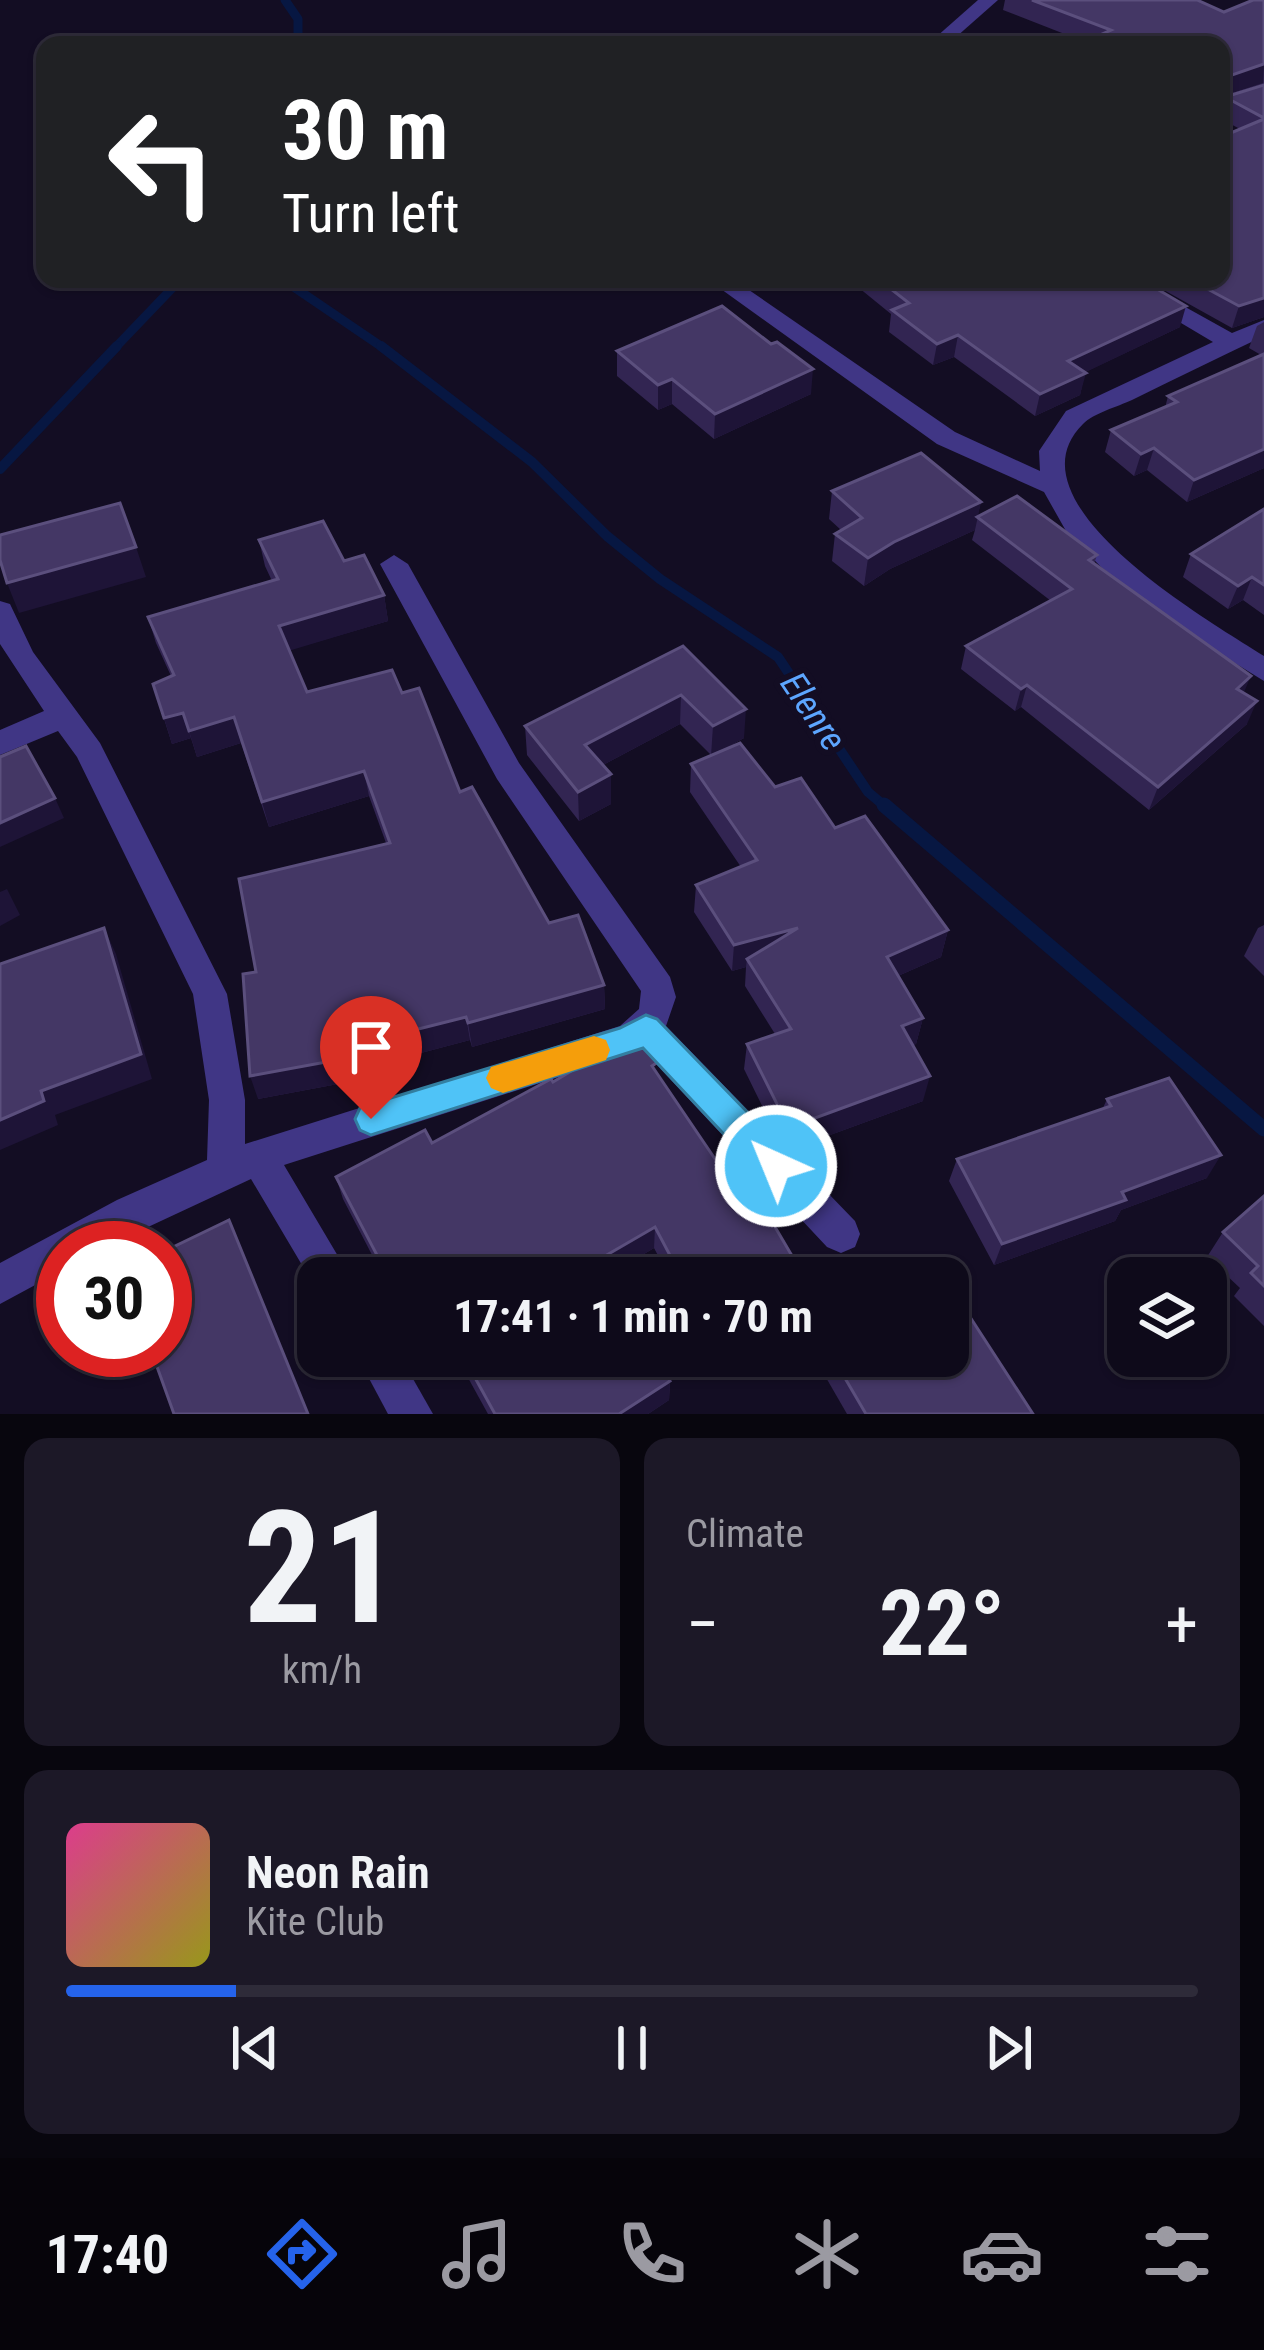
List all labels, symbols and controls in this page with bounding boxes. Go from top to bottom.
text: 30 m [282,81,449,180]
icon: left [84,84,240,240]
text: Turn left [282,182,459,245]
water label: Elenre [772,664,854,759]
pin [320,996,422,1119]
icon: arrive [338,1014,404,1080]
position arrow [713,1103,839,1229]
speed limit sign: 30 [36,1221,192,1377]
map controls [1107,1257,1227,1377]
button: layers [1107,1257,1227,1377]
text: 17:41 · 1 min · 70 m [453,1290,813,1343]
text: 21 [243,1477,401,1660]
text: Climate [686,1511,804,1557]
text: 22° [879,1572,1005,1677]
text: − [686,1586,719,1663]
text: + [1165,1586,1198,1663]
text: km/h [282,1647,362,1693]
text: Neon Rain [246,1846,430,1899]
text: Kite Club [246,1899,384,1945]
icon: previous [222,2015,288,2081]
icon: pause [599,2015,665,2081]
icon: next [976,2015,1042,2081]
icon: directions [260,2212,344,2296]
icon: music [435,2212,519,2296]
icon: phone [610,2212,694,2296]
icon: climate [785,2212,869,2296]
icon: car [960,2212,1044,2296]
icon: filters [1135,2212,1219,2296]
text: 17:40 [45,2223,169,2286]

